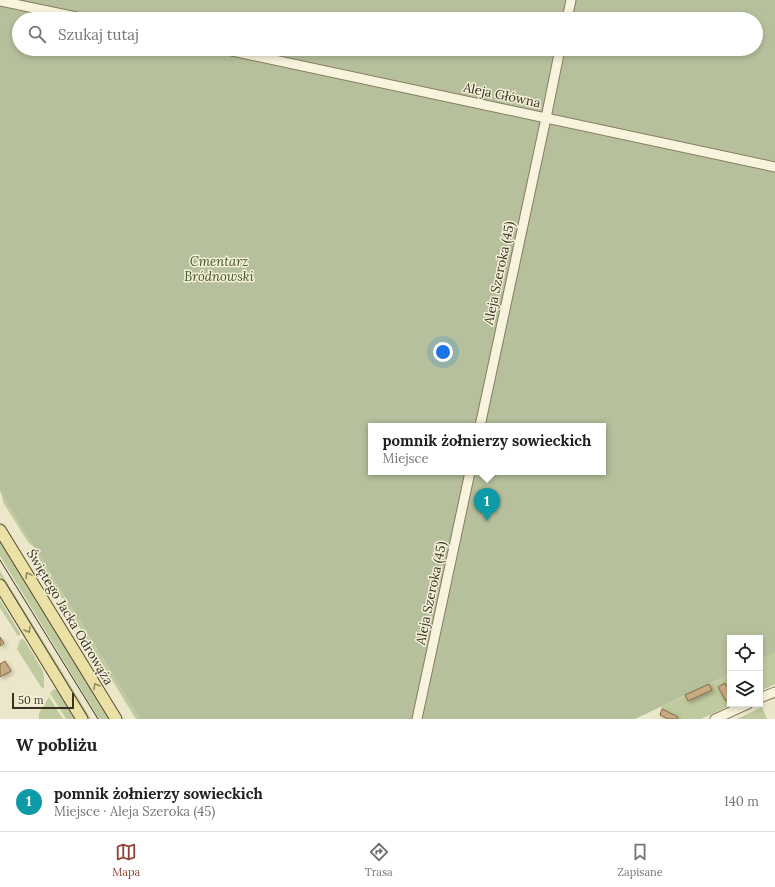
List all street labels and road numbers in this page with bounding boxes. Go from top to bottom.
street label: Aleja Główna [461,78,542,112]
street label: Aleja Szeroka (45) [480,220,518,327]
street label: Aleja Szeroka (45) [412,540,450,647]
street label: Świętego Jacka Odrowąża [23,546,117,688]

